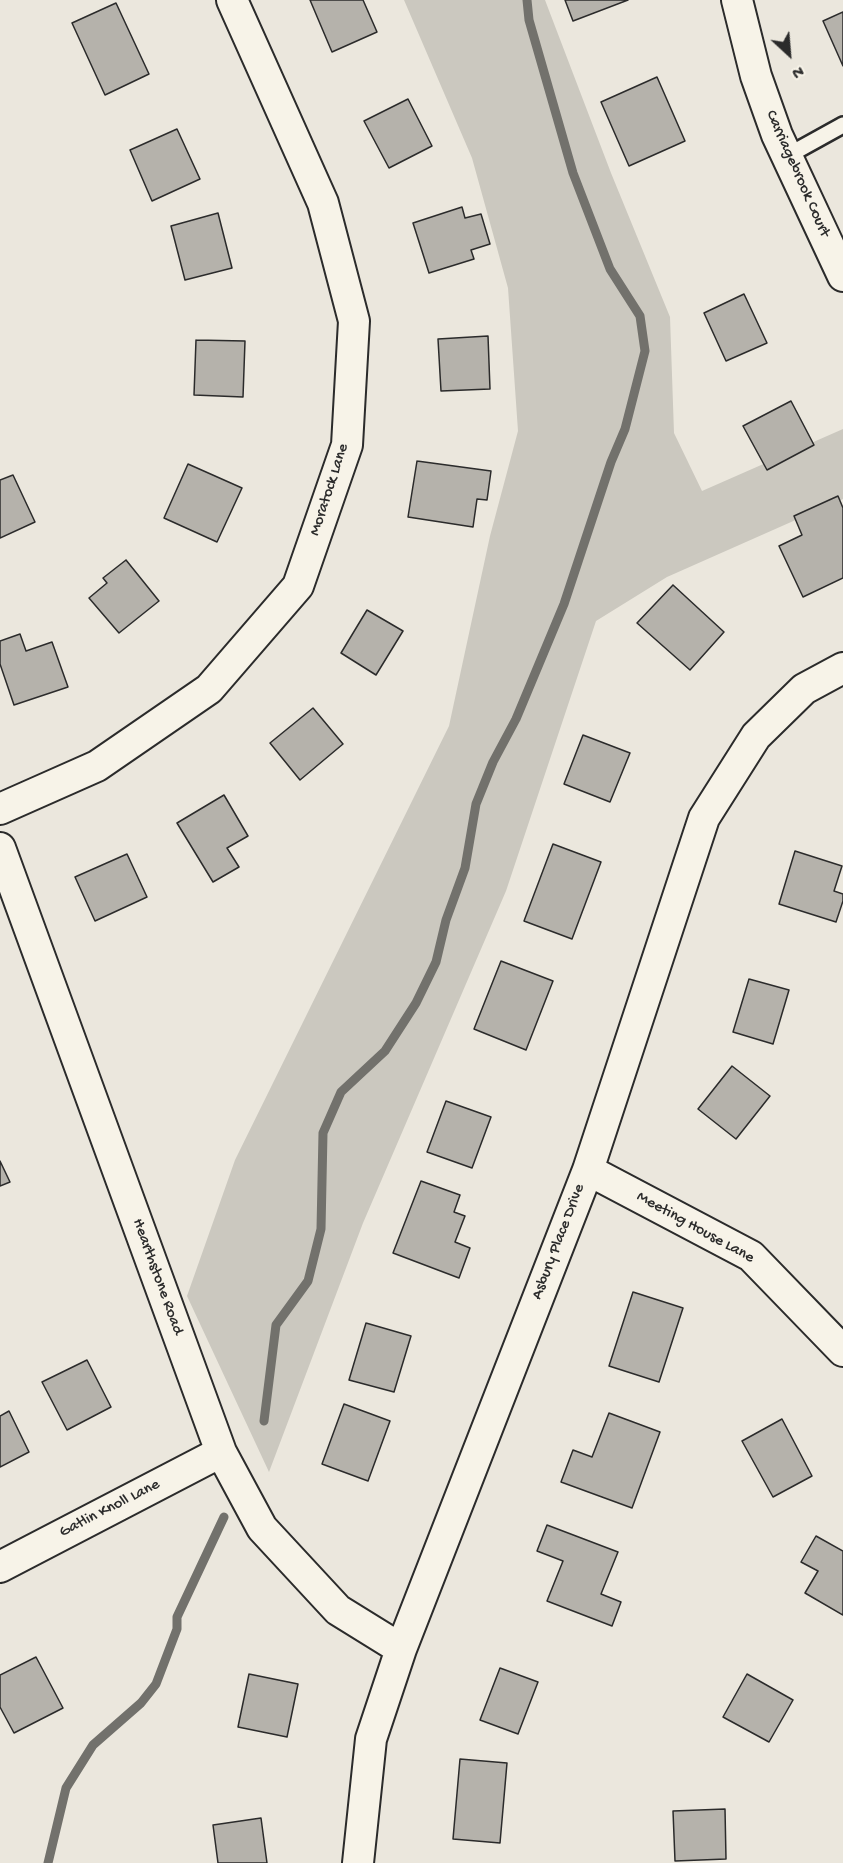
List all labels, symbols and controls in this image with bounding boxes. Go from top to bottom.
north arrow [759,24,819,84]
text: N [788,60,806,81]
street label: Carriagebrook Court [760,108,834,240]
street label: Moratock Lane [306,442,354,538]
street label: Asbury Place Drive [528,1182,590,1302]
street label: Meeting House Lane [633,1188,757,1268]
street label: Hearthstone Road [127,1216,187,1338]
street label: Gatlin Knoll Lane [57,1475,163,1543]

